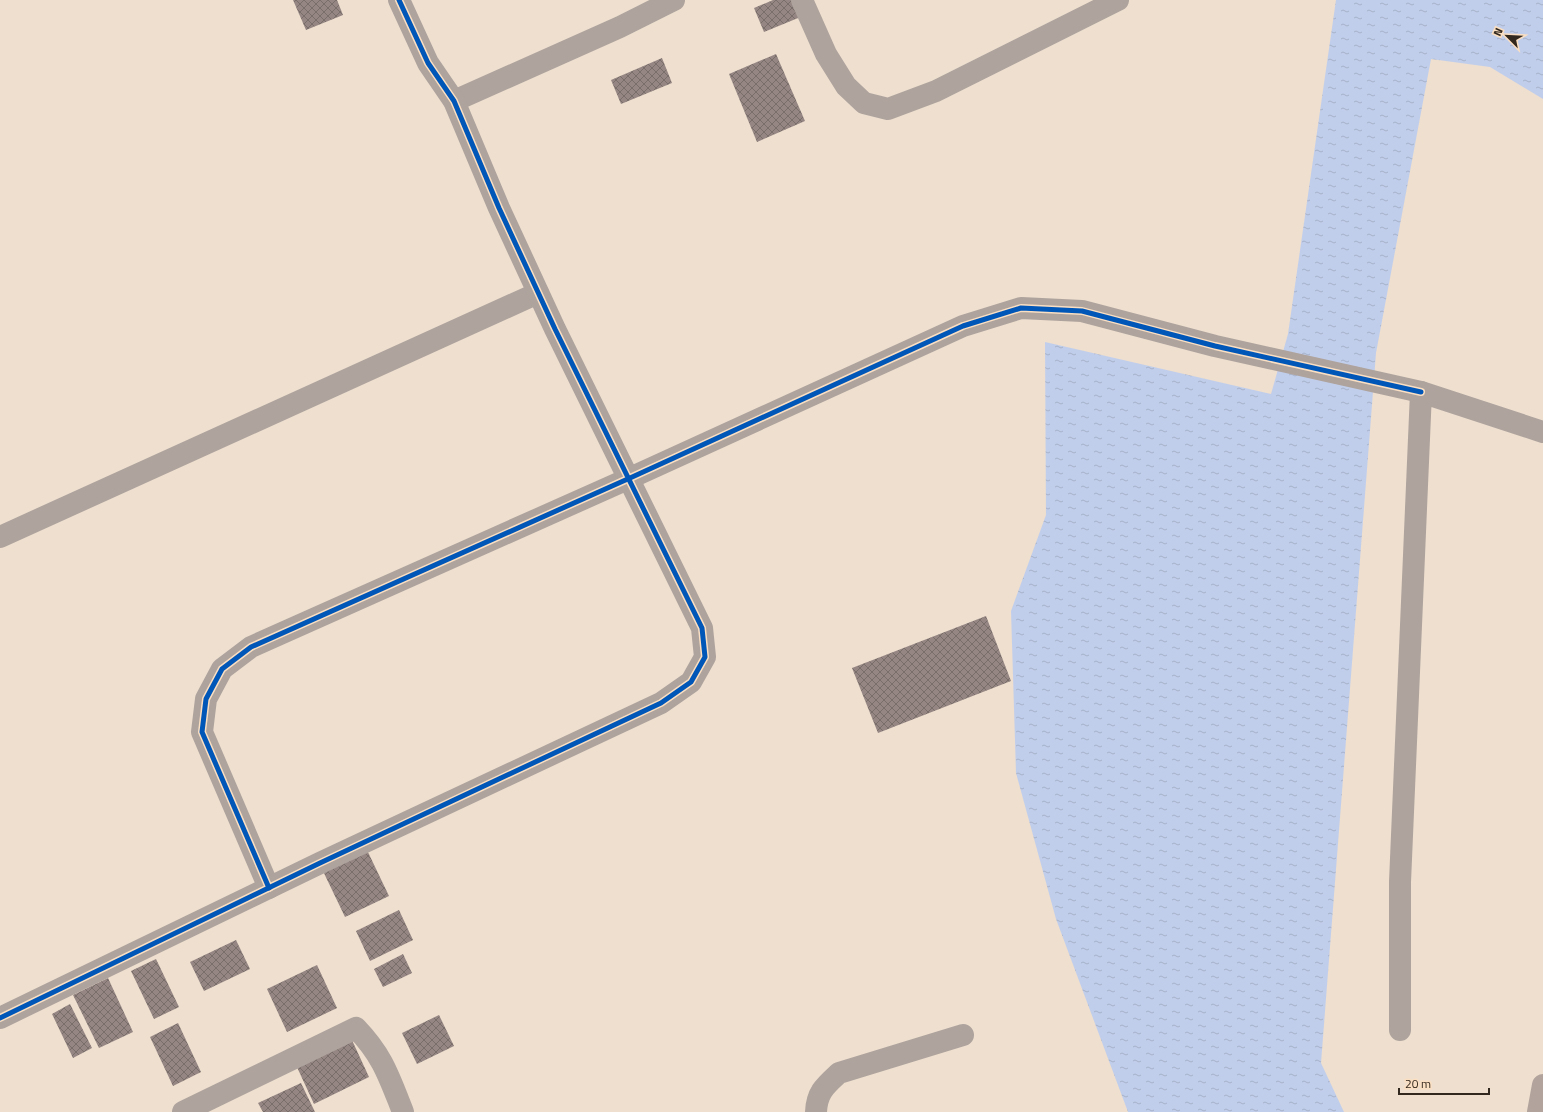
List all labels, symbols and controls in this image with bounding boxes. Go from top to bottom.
north arrow [1487,16,1527,56]
text: N [1489,25,1507,39]
scale bar [1399,1070,1489,1096]
text: 20 m [1405,1074,1431,1093]

